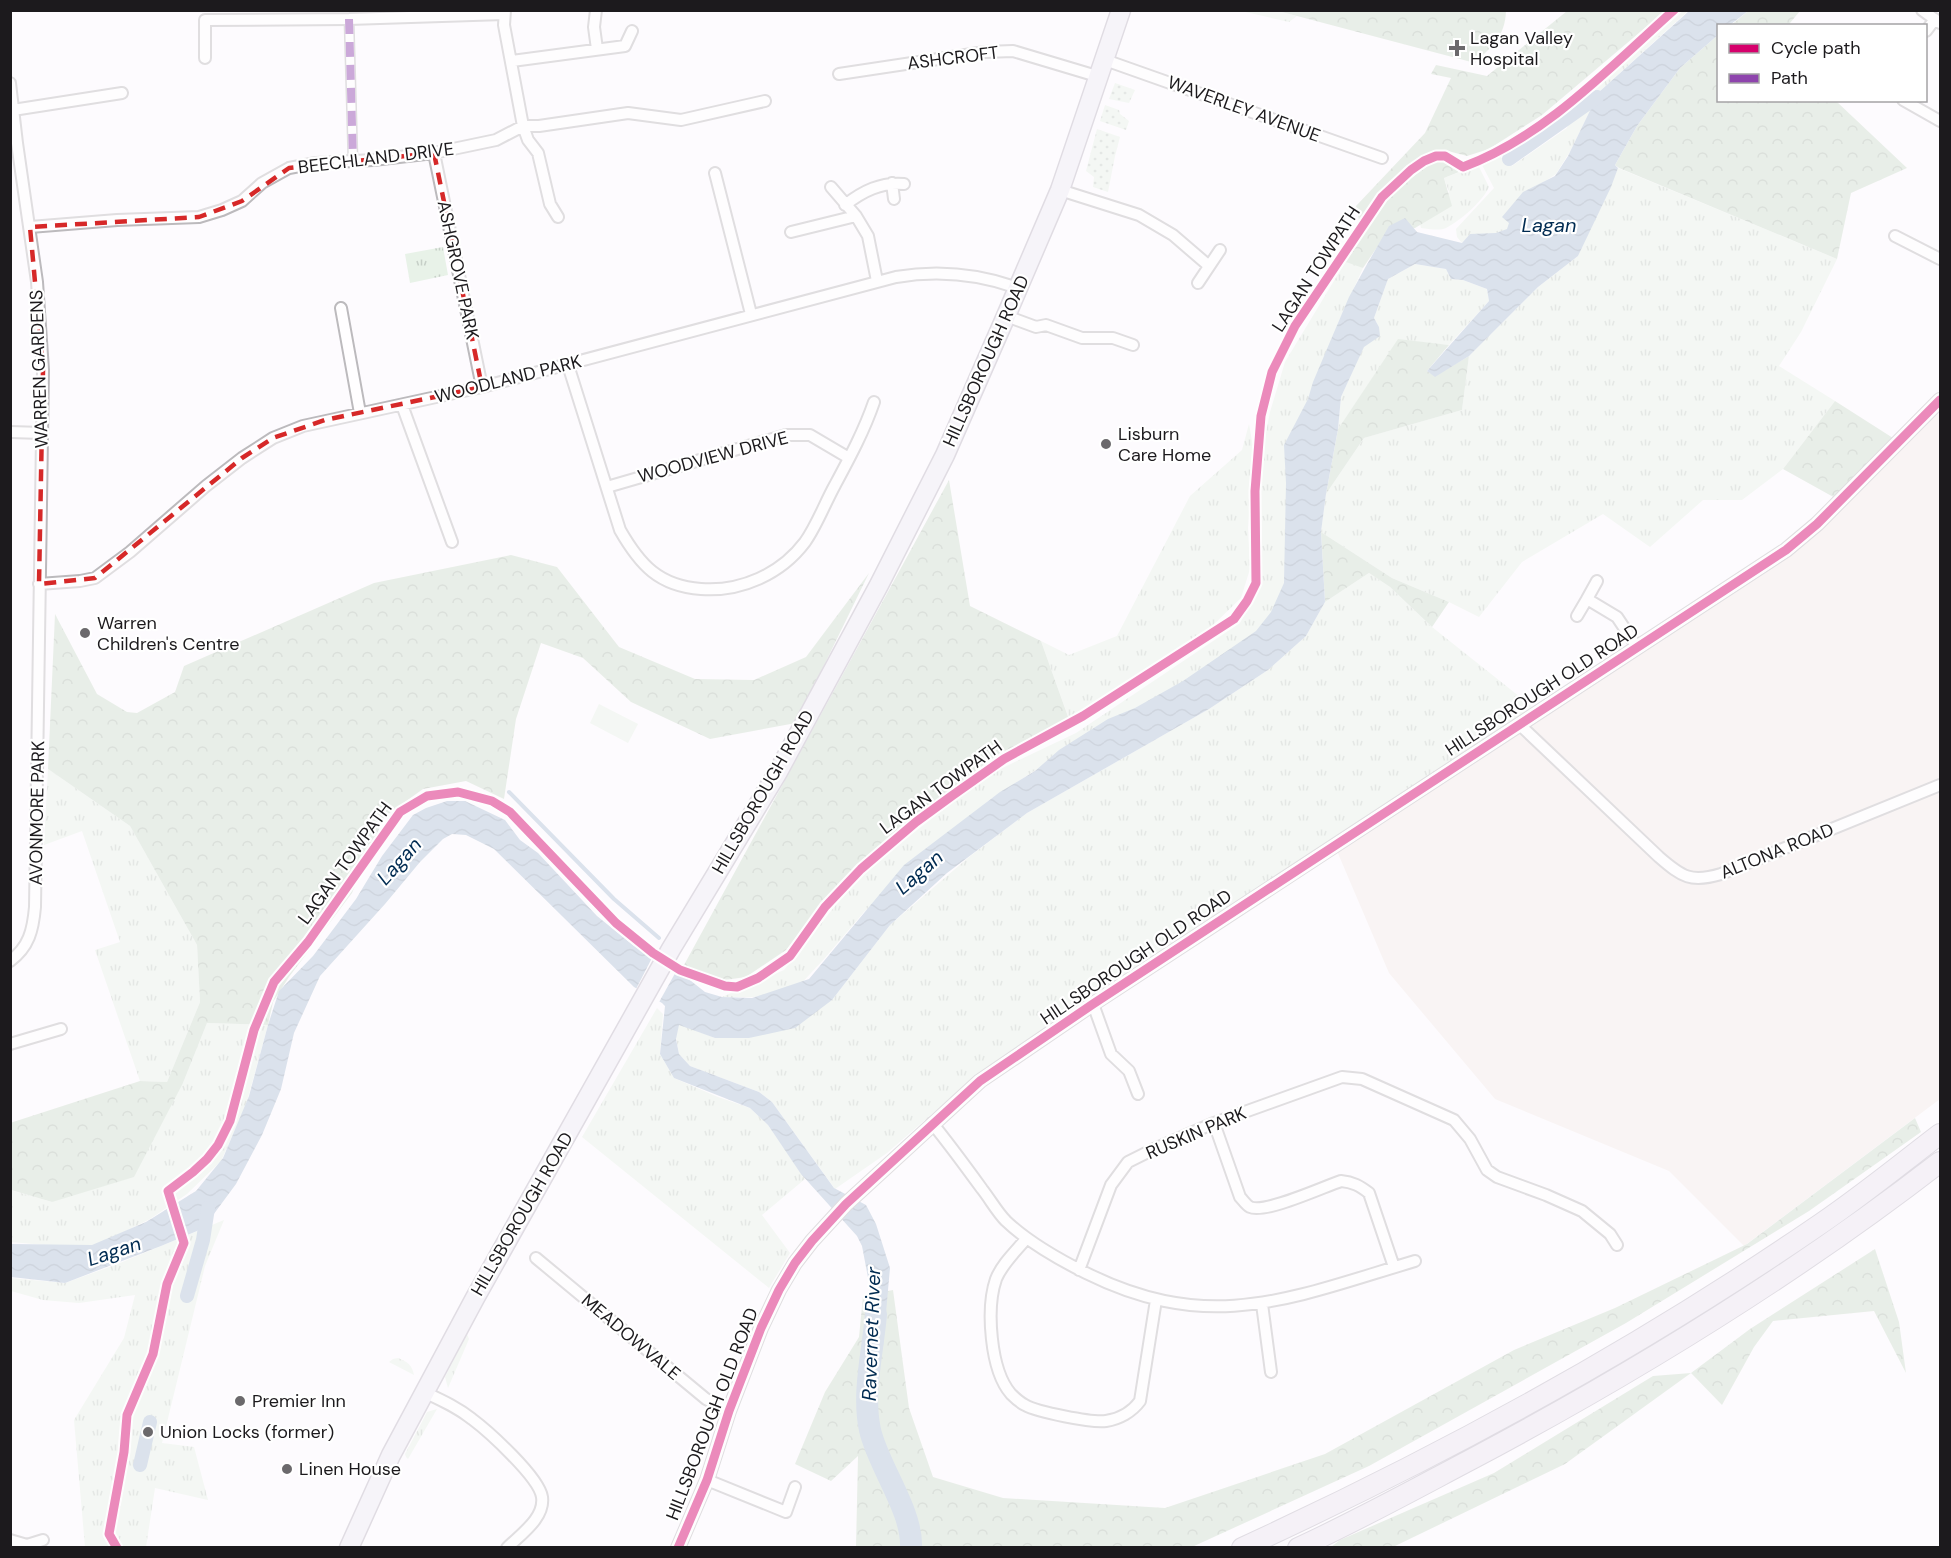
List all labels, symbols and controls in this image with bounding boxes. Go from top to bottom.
legend [1717,24,1927,102]
place label: Lagan Valley Hospital [1470,26,1573,71]
text: Cycle path [1771,36,1861,60]
marker: Lagan Valley Hospital [1448,39,1466,57]
street label: ASHCROFT [906,40,1000,76]
text: Path [1771,66,1808,90]
street label: WAVERLEY AVENUE [1164,70,1324,148]
street label: BEECHLAND DRIVE [297,137,455,179]
street label: ASHGROVE PARK [432,198,485,342]
street label: LAGAN TOWPATH [1266,201,1366,337]
water label: Lagan [1521,212,1577,238]
street label: HILLSBOROUGH ROAD [937,271,1035,451]
street label: WARREN GARDENS [24,289,54,449]
street label: WOODLAND PARK [432,349,584,409]
place label: Lisburn Care Home [1118,422,1211,467]
street label: WOODVIEW DRIVE [635,425,791,489]
marker: Lisburn Care Home [1099,437,1113,451]
place label: Warren Children's Centre [97,611,240,656]
street label: HILLSBOROUGH OLD ROAD [1441,618,1643,762]
marker: Warren Children's Centre [78,626,92,640]
street label: HILLSBOROUGH ROAD [706,706,820,878]
street label: LAGAN TOWPATH [875,734,1007,840]
street label: AVONMORE PARK [24,740,50,886]
street label: LAGAN TOWPATH [292,797,398,929]
street label: ALTONA ROAD [1717,817,1837,885]
water label: Lagan [371,832,427,890]
water label: Lagan [890,844,948,900]
street label: HILLSBOROUGH OLD ROAD [1036,884,1236,1030]
street label: RUSKIN PARK [1142,1101,1250,1165]
street label: HILLSBOROUGH ROAD [465,1128,579,1300]
water label: Lagan [84,1230,144,1272]
water label: Ravernet River [856,1266,886,1401]
street label: MEADOWVALE [576,1288,686,1386]
street label: HILLSBOROUGH OLD ROAD [660,1304,764,1524]
place label: Premier Inn [252,1389,346,1413]
marker: Premier Inn [233,1394,247,1408]
place label: Union Locks (former) [160,1420,334,1444]
marker: Union Locks (former) [141,1425,155,1439]
place label: Linen House [299,1457,401,1481]
marker: Linen House [280,1462,294,1476]

